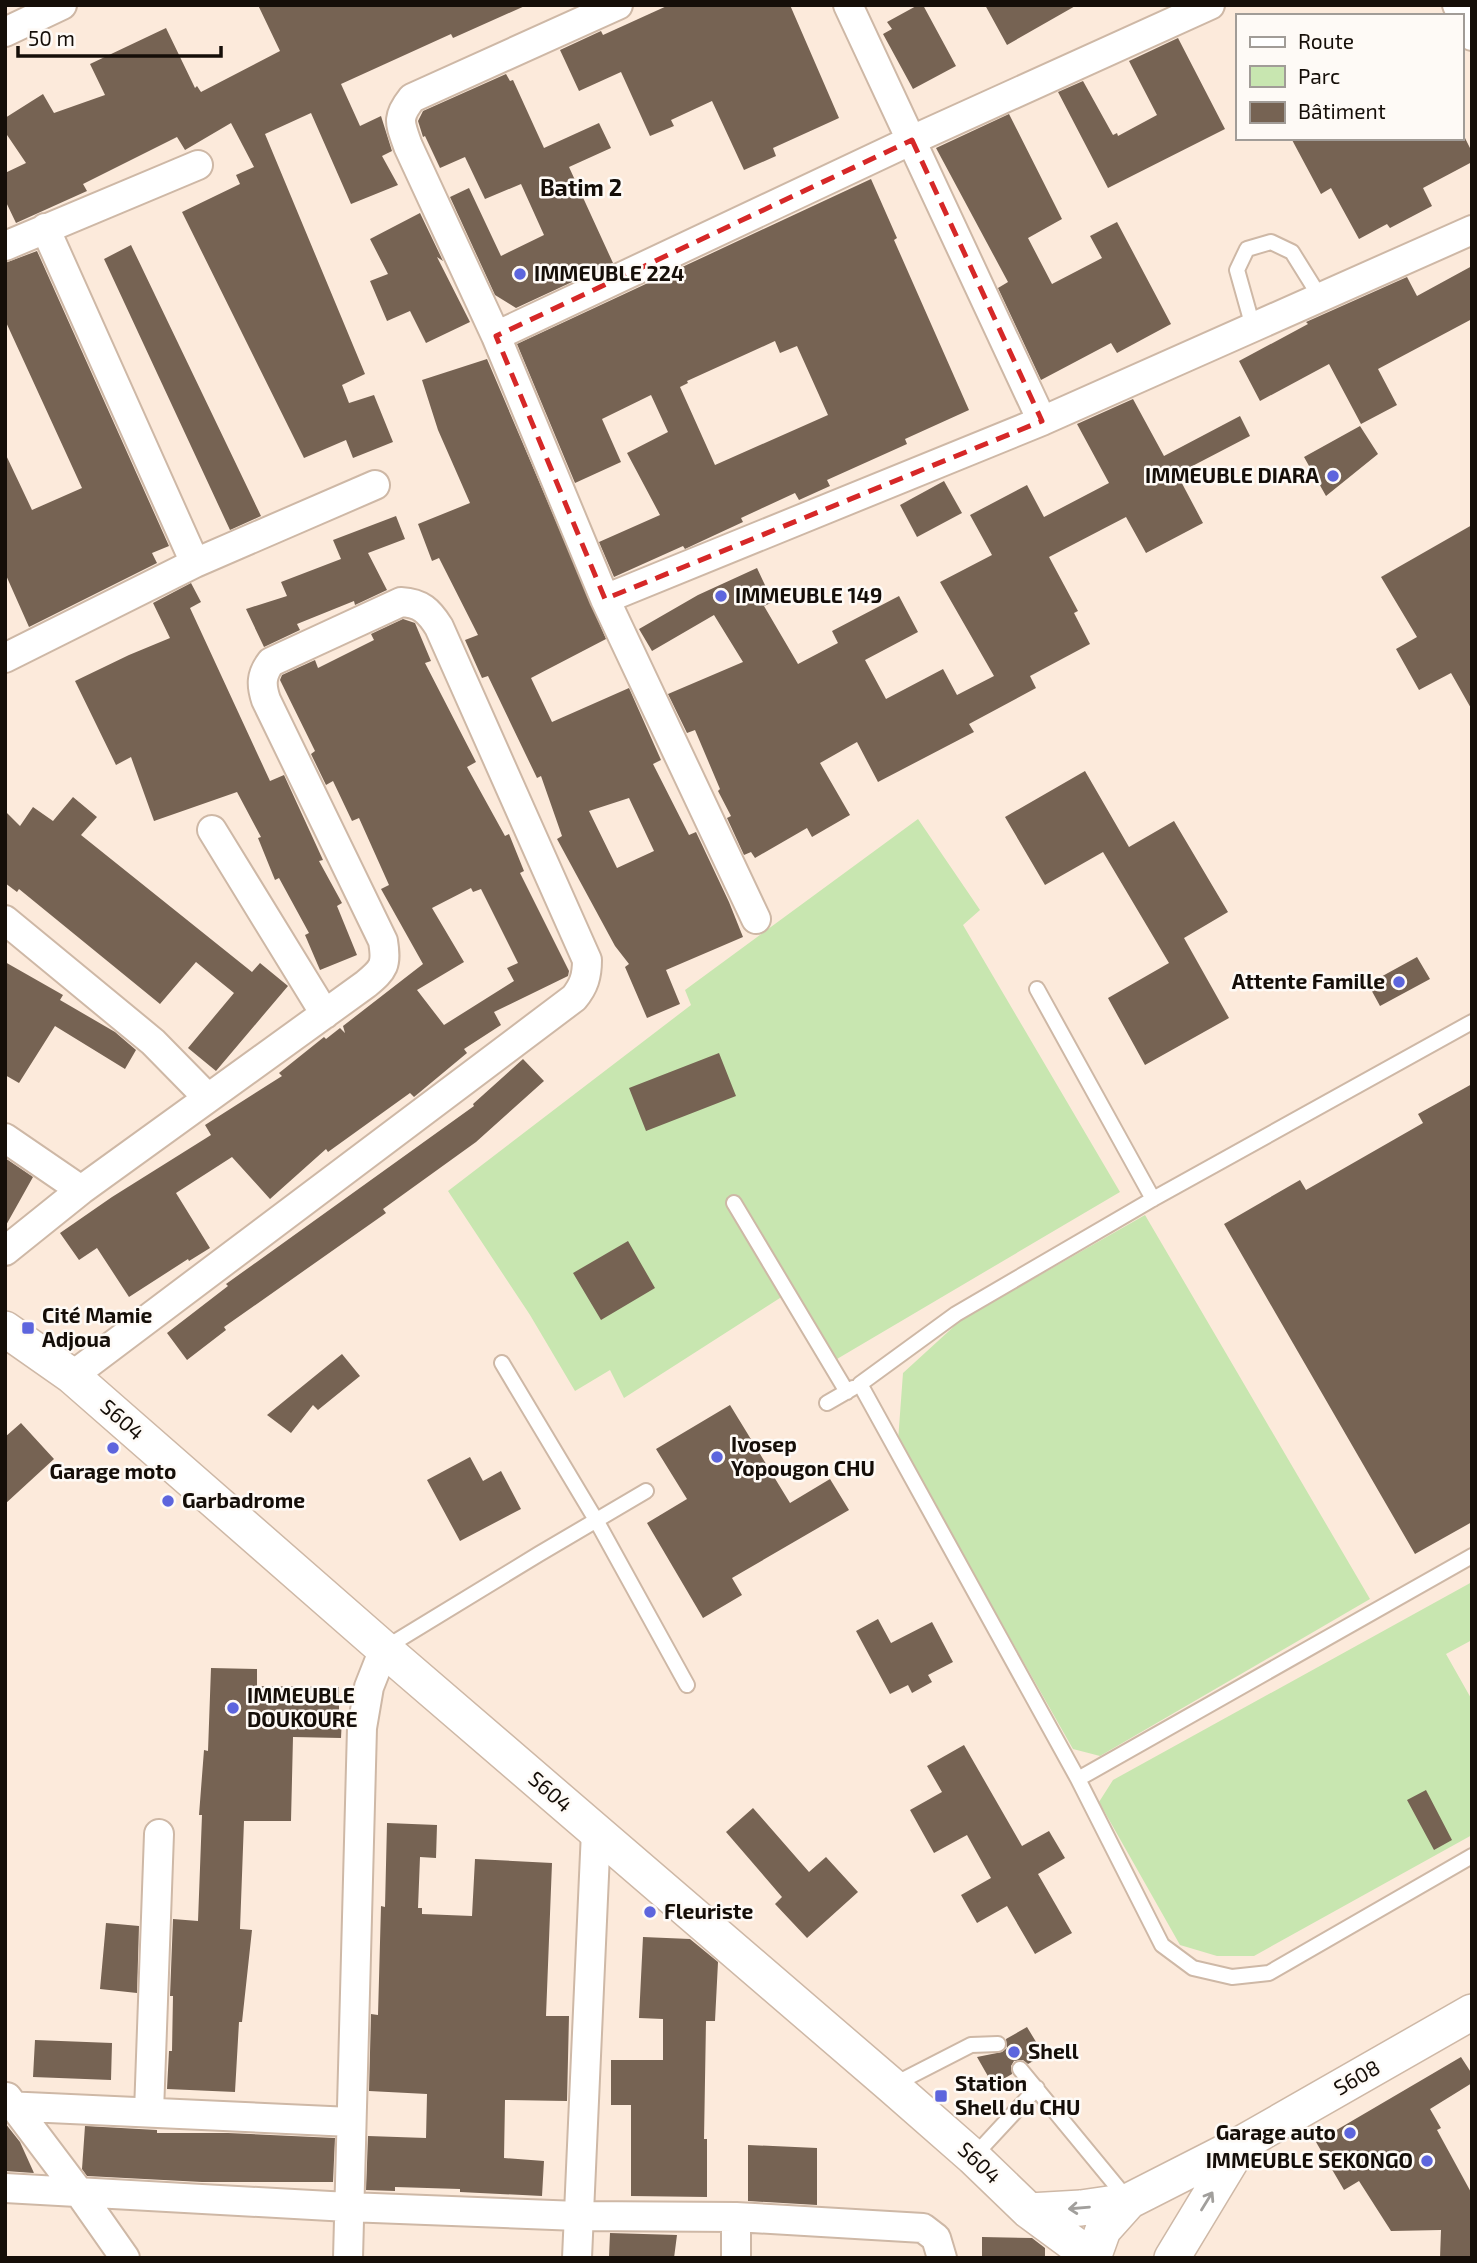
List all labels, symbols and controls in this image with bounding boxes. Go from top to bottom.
scale bar [18,14,220,58]
legend [1236,14,1463,140]
text: 50 m [28,25,75,50]
text: Route [1298,28,1354,53]
text: Parc [1298,63,1340,88]
text: Bâtiment [1298,98,1386,123]
district label: Batim 2 [540,173,622,201]
place label: IMMEUBLE 224 [534,260,684,285]
marker: IMMEUBLE 224 [512,266,528,282]
place label: IMMEUBLE DIARA [1145,462,1319,487]
marker: IMMEUBLE DIARA [1325,468,1341,484]
place label: IMMEUBLE 149 [735,582,882,607]
marker: IMMEUBLE 149 [713,588,729,604]
place label: Attente Famille [1232,968,1385,993]
marker: Attente Famille [1391,974,1407,990]
place label: Cité Mamie Adjoua [42,1302,153,1351]
marker: Cité Mamie Adjoua [20,1320,36,1336]
street label: S604 [96,1393,150,1444]
place label: Ivosep Yopougon CHU [731,1431,875,1480]
marker: Garage moto [105,1440,121,1456]
marker: Ivosep Yopougon CHU [709,1449,725,1465]
place label: Garage moto [50,1458,176,1483]
place label: Garbadrome [182,1487,305,1512]
marker: Garbadrome [160,1493,176,1509]
place label: IMMEUBLE DOUKOURE [247,1682,358,1731]
marker: IMMEUBLE DOUKOURE [225,1700,241,1716]
street label: S604 [524,1765,578,1816]
place label: Fleuriste [664,1898,753,1923]
marker: Fleuriste [642,1904,658,1920]
place label: Shell [1028,2038,1079,2063]
marker: Shell [1006,2044,1022,2060]
street label: S608 [1329,2054,1384,2100]
place label: Station Shell du CHU [955,2070,1080,2119]
marker: Station Shell du CHU [933,2088,949,2104]
place label: Garage auto [1216,2119,1336,2144]
marker: Garage auto [1342,2125,1358,2141]
street label: S604 [953,2136,1007,2188]
place label: IMMEUBLE SEKONGO [1206,2147,1413,2172]
marker: IMMEUBLE SEKONGO [1419,2153,1435,2169]
one-way arrow [1201,2192,1215,2212]
one-way arrow [1068,2201,1091,2214]

